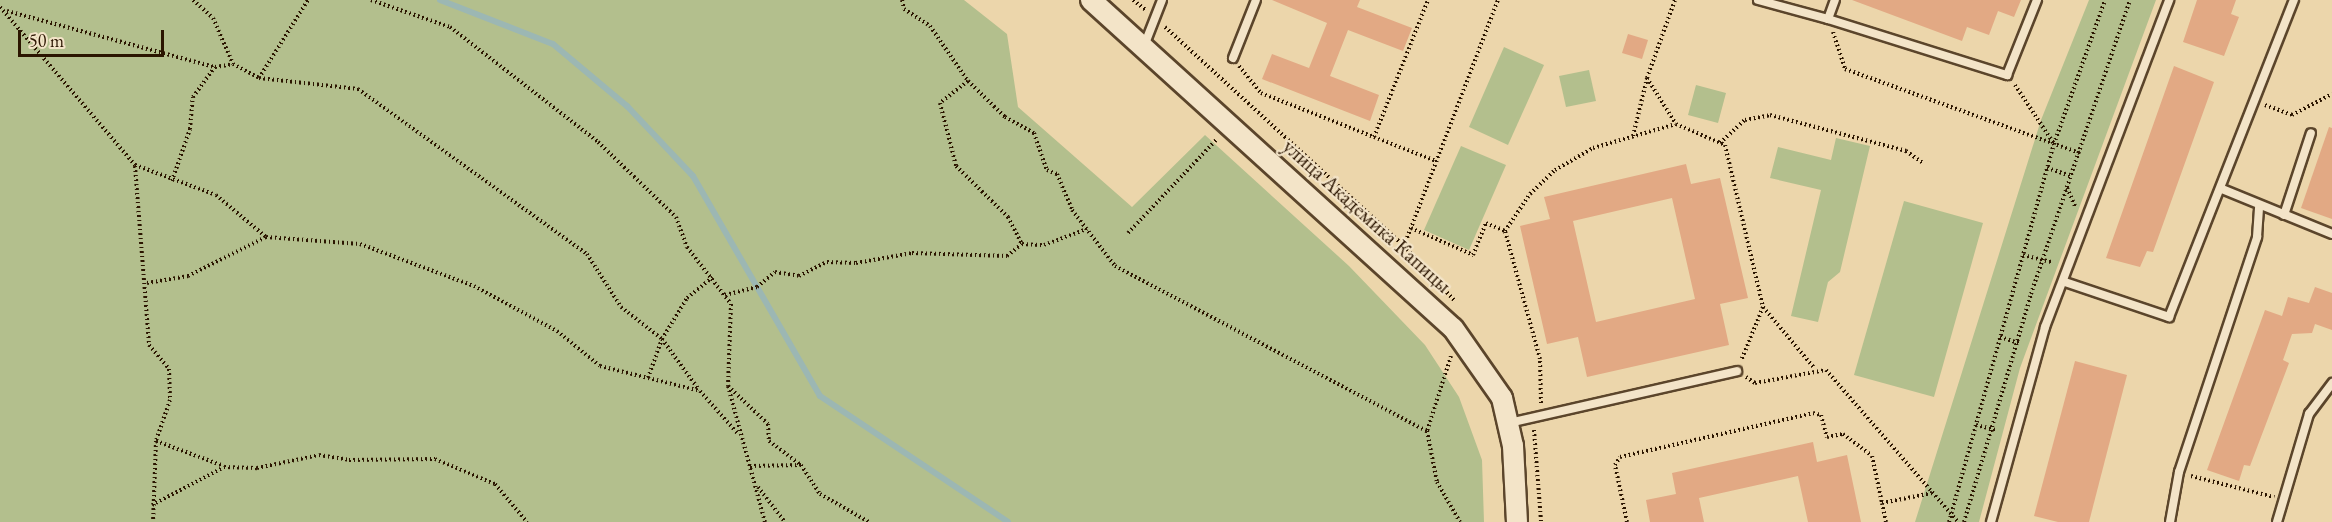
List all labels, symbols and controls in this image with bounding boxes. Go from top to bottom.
scale bar [21,18,166,56]
text: 50 m [29,29,64,52]
street label: улица Академика Капицы [1278,134,1456,298]

